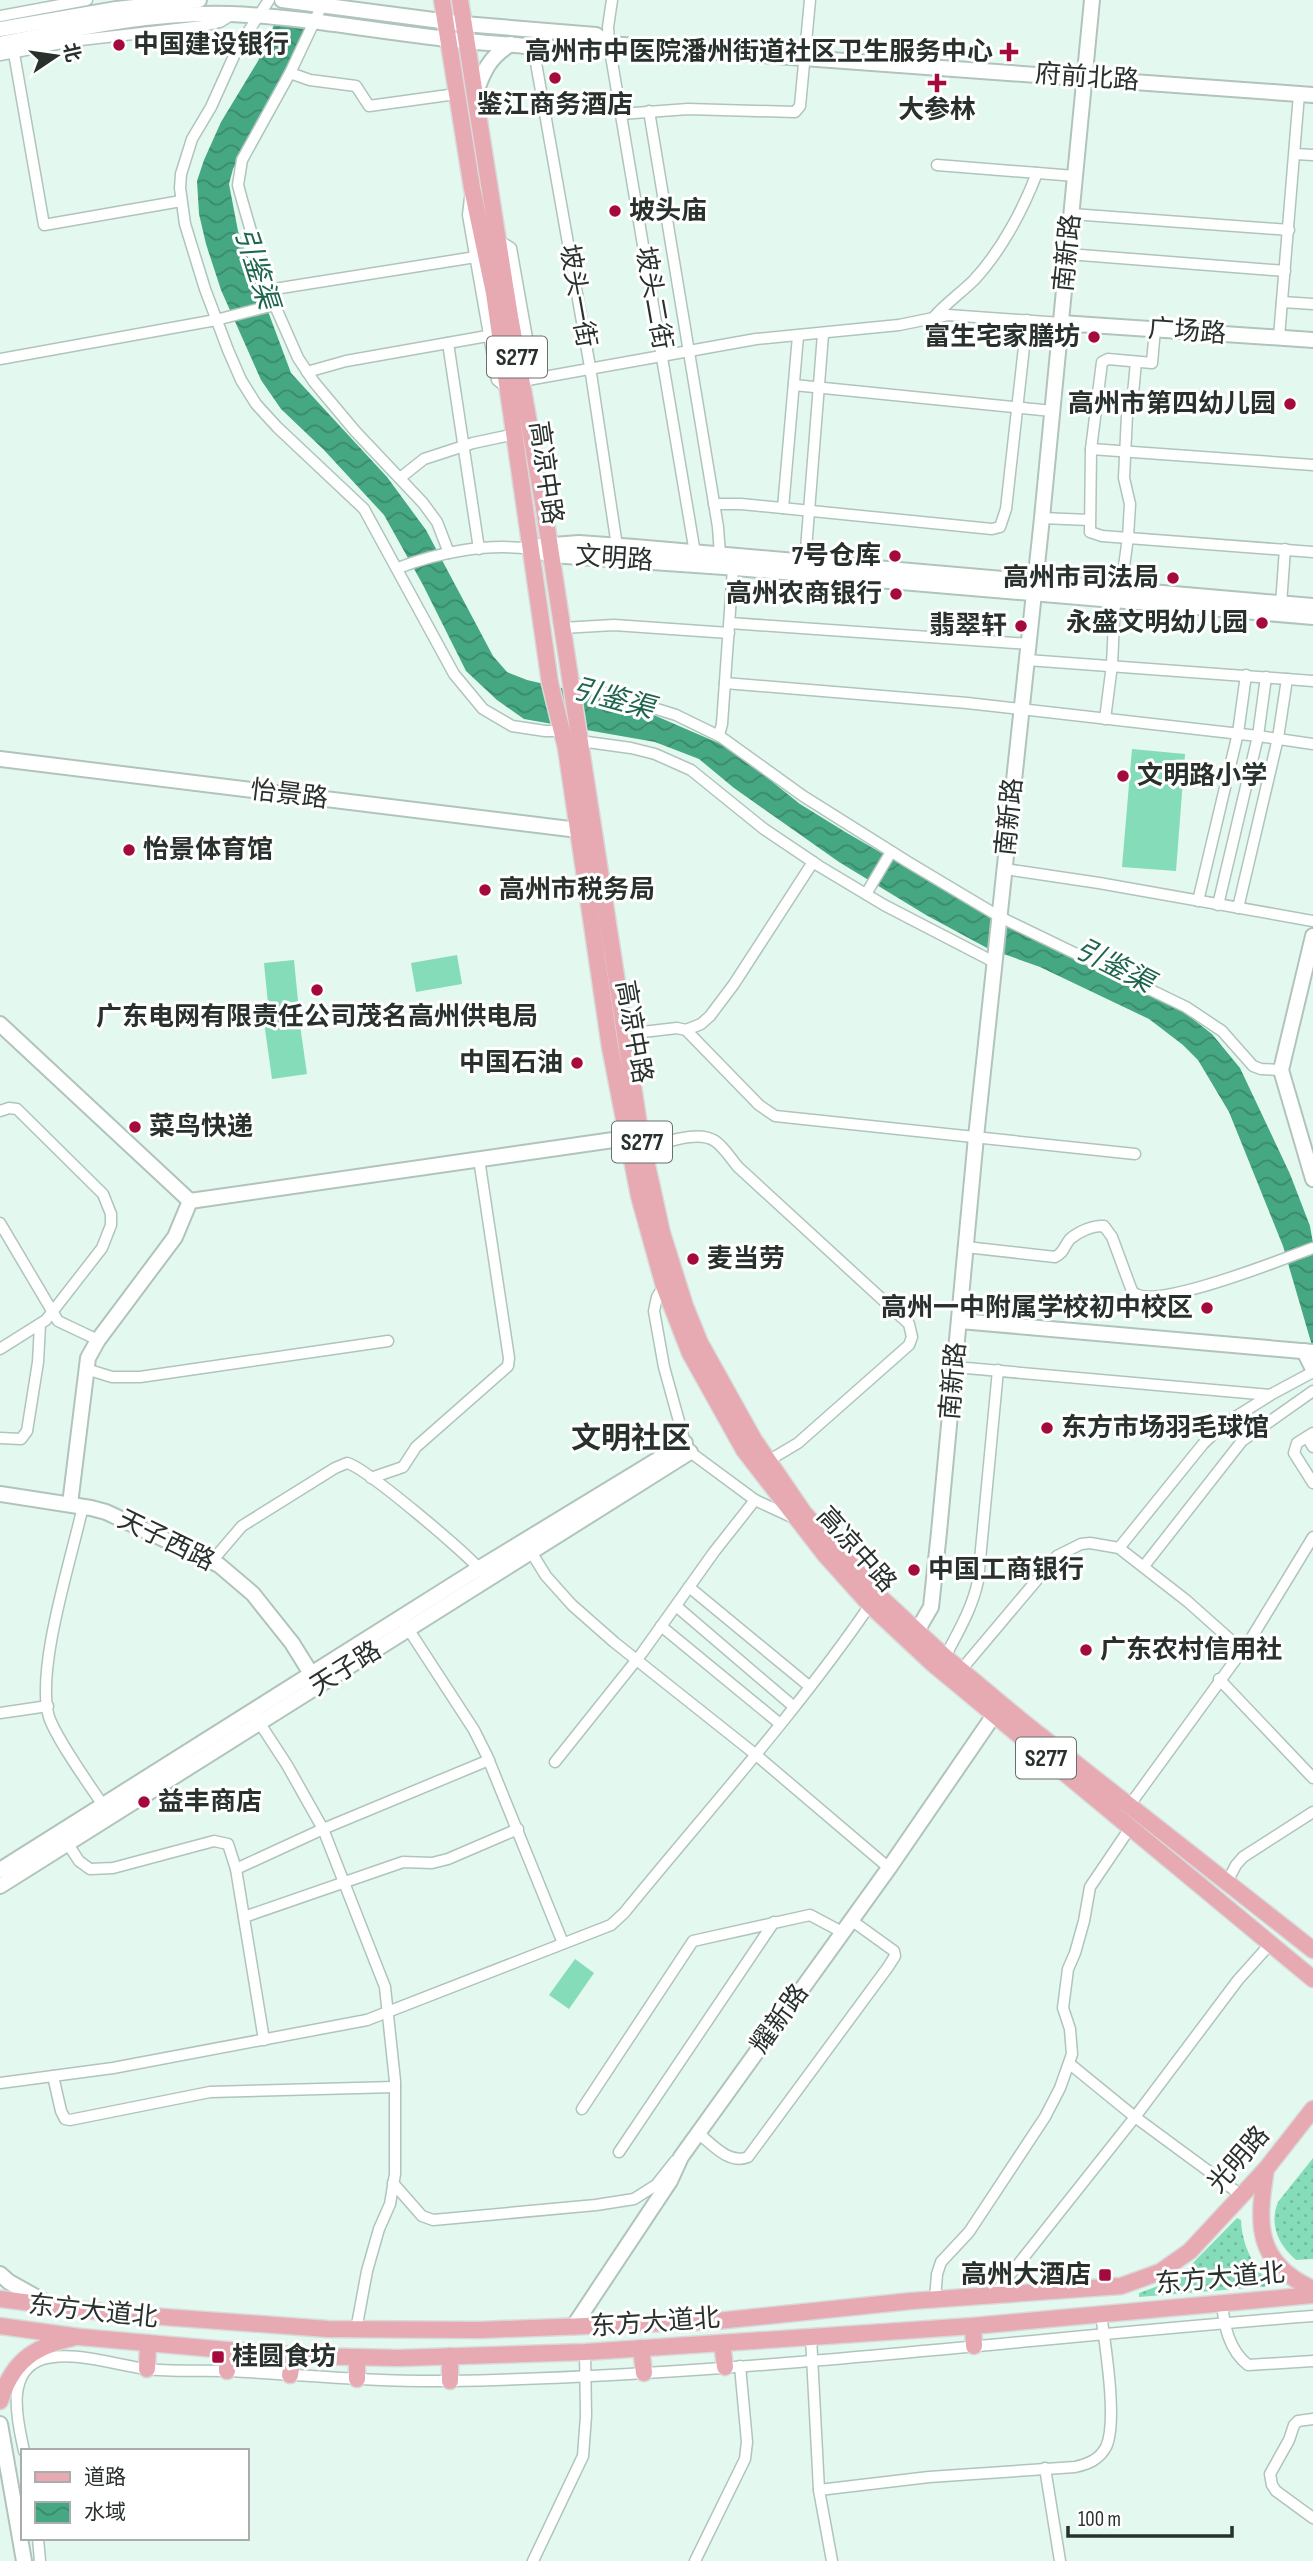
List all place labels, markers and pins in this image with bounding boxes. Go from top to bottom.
place label: 中国建设银行 [133,30,289,61]
marker: 中国建设银行 [111,37,127,53]
place label: 高州市中医院潘州街道社区卫生服务中心 [525,37,993,68]
marker: 高州市中医院潘州街道社区卫生服务中心 [999,42,1019,62]
marker: 鉴江商务酒店 [547,70,563,86]
marker: 大参林 [929,75,945,91]
place label: 鉴江商务酒店 [477,90,633,121]
place label: 大参林 [898,95,976,126]
place label: 坡头庙 [629,196,707,227]
marker: 坡头庙 [607,203,623,219]
place label: 富生宅家膳坊 [924,322,1080,353]
marker: 富生宅家膳坊 [1086,329,1102,345]
place label: 高州市第四幼儿园 [1068,389,1276,420]
marker: 高州市第四幼儿园 [1282,396,1298,412]
place label: 7号仓库 [792,541,881,572]
marker: 7号仓库 [887,548,903,564]
place label: 高州市司法局 [1003,563,1159,594]
marker: 高州市司法局 [1165,570,1181,586]
place label: 高州农商银行 [726,579,882,610]
marker: 高州农商银行 [888,586,904,602]
place label: 永盛文明幼儿园 [1066,608,1248,639]
place label: 翡翠轩 [929,611,1007,642]
marker: 永盛文明幼儿园 [1254,615,1270,631]
marker: 翡翠轩 [1013,618,1029,634]
place label: 文明路小学 [1137,761,1267,792]
marker: 文明路小学 [1115,768,1131,784]
place label: 怡景体育馆 [143,835,273,866]
marker: 怡景体育馆 [121,842,137,858]
place label: 高州市税务局 [499,875,655,906]
marker: 高州市税务局 [477,882,493,898]
marker: 广东电网有限责任公司茂名高州供电局 [309,982,325,998]
place label: 广东电网有限责任公司茂名高州供电局 [96,1002,538,1033]
place label: 中国石油 [459,1048,563,1079]
marker: 中国石油 [569,1055,585,1071]
place label: 菜鸟快递 [149,1112,253,1143]
marker: 菜鸟快递 [127,1119,143,1135]
place label: 麦当劳 [707,1244,785,1275]
marker: 麦当劳 [685,1251,701,1267]
place label: 高州一中附属学校初中校区 [881,1293,1193,1324]
marker: 高州一中附属学校初中校区 [1199,1300,1215,1316]
place label: 东方市场羽毛球馆 [1061,1413,1269,1444]
marker: 东方市场羽毛球馆 [1039,1420,1055,1436]
place label: 中国工商银行 [928,1555,1084,1586]
marker: 中国工商银行 [906,1562,922,1578]
place label: 广东农村信用社 [1100,1635,1282,1666]
marker: 广东农村信用社 [1078,1642,1094,1658]
place label: 益丰商店 [158,1787,262,1818]
marker: 益丰商店 [136,1794,152,1810]
place label: 高州大酒店 [961,2260,1091,2291]
marker: 高州大酒店 [1097,2267,1113,2283]
place label: 桂圆食坊 [232,2342,336,2373]
marker: 桂圆食坊 [210,2349,226,2365]

